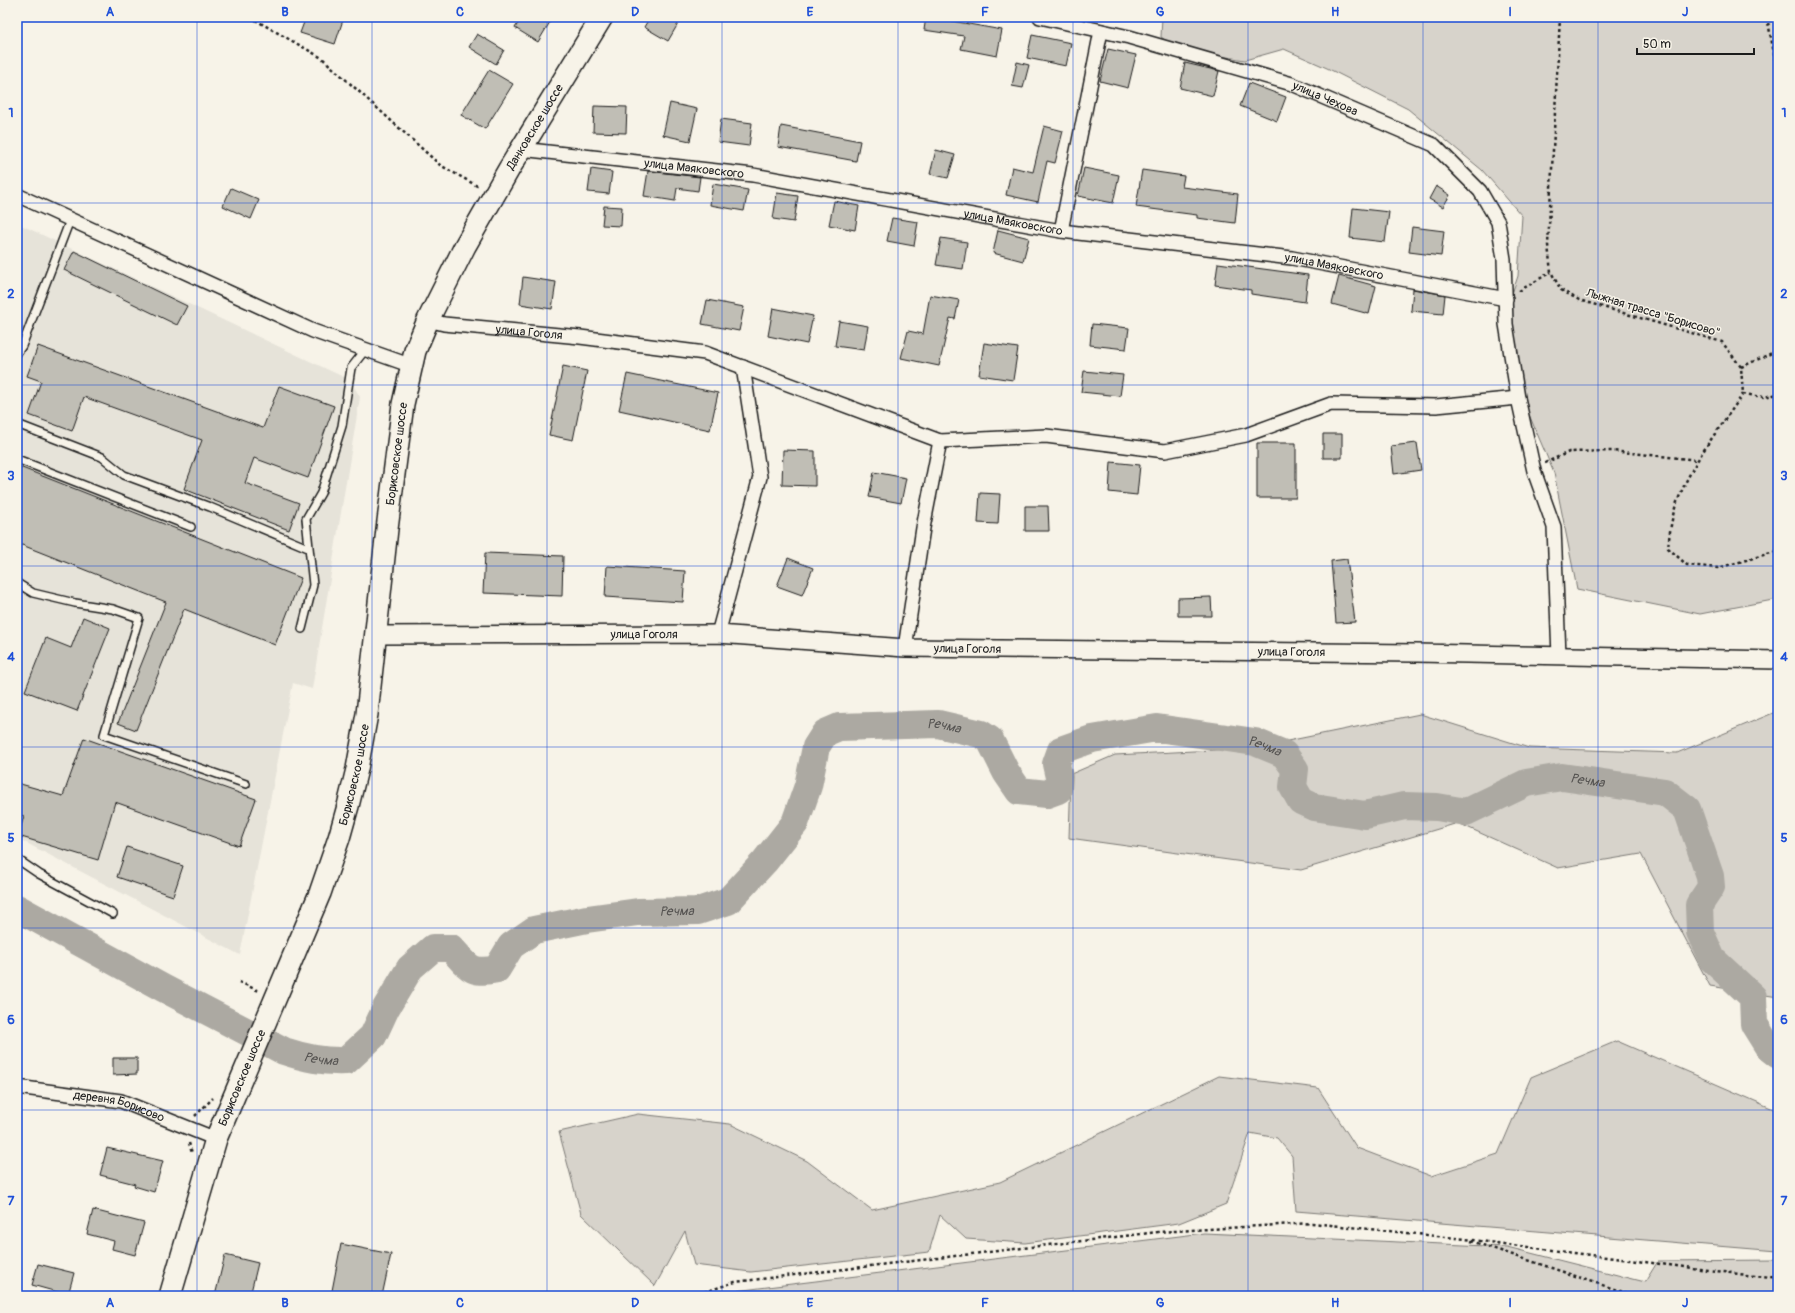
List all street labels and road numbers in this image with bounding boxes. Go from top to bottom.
street label: улица Чехова [1289,77,1361,119]
street label: Данковское шоссе [502,81,567,173]
street label: улица Маяковского [642,155,745,181]
street label: улица Маяковского [962,206,1064,239]
street label: улица Маяковского [1283,250,1385,283]
street label: Лыжная трасса "Борисово" [1583,285,1722,341]
street label: улица Гоголя [494,321,564,343]
street label: Борисовское шоссе [383,401,411,506]
street label: улица Гоголя [609,627,678,642]
street label: улица Гоголя [933,641,1002,656]
street label: улица Гоголя [1257,644,1325,660]
street label: Борисовское шоссе [335,723,373,827]
street label: Борисовское шоссе [215,1027,269,1128]
street label: деревня Борисово [72,1087,167,1125]

